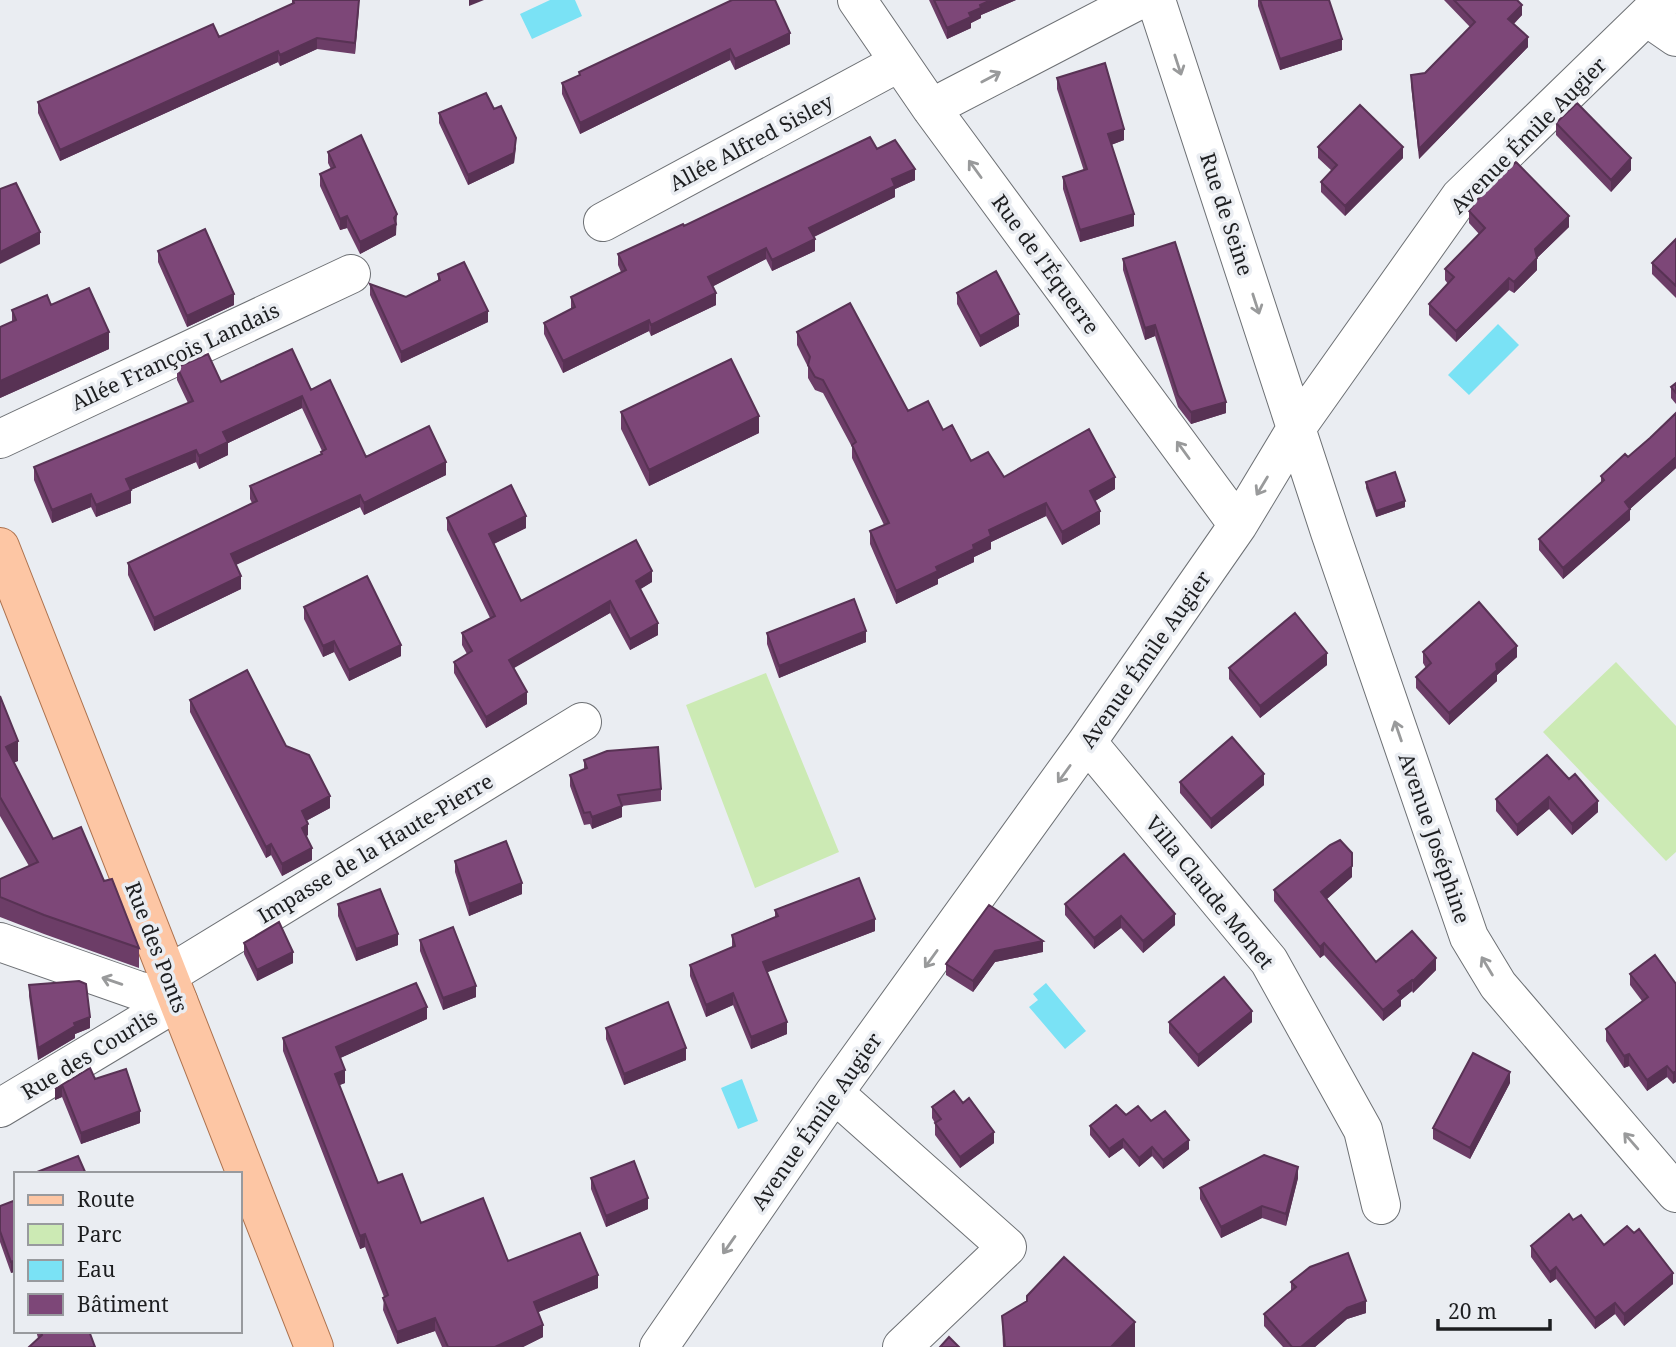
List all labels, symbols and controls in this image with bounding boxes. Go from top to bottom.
street label: Avenue Émile Augier [1444,51,1612,219]
one-way arrow [1173,53,1185,75]
one-way arrow [980,69,1001,83]
street label: Allée Alfred Sisley [664,87,838,197]
street label: Rue de Seine [1194,149,1260,279]
one-way arrow [968,160,983,179]
street label: Rue de l'Équerre [986,189,1106,339]
one-way arrow [1251,293,1264,315]
street label: Allée François Landais [66,295,284,417]
one-way arrow [1176,441,1191,460]
one-way arrow [1255,475,1269,495]
street label: Avenue Émile Augier [1073,565,1217,753]
one-way arrow [1391,720,1403,742]
street label: Avenue Joséphine [1393,749,1477,927]
one-way arrow [1056,764,1071,783]
street label: Impasse de la Haute-Pierre [252,766,498,930]
street label: Villa Claude Monet [1140,810,1280,974]
street label: Rue des Ponts [119,878,195,1016]
one-way arrow [924,949,938,968]
one-way arrow [1479,957,1493,977]
one-way arrow [102,974,124,986]
street label: Rue des Courlis [16,1002,162,1106]
street label: Avenue Émile Augier [744,1027,888,1215]
one-way arrow [1623,1133,1639,1151]
legend [14,1172,242,1333]
text: Route [77,1185,135,1213]
text: Parc [77,1220,122,1248]
one-way arrow [722,1235,736,1254]
text: Eau [77,1255,115,1283]
scale bar [1438,1288,1550,1332]
text: Bâtiment [77,1290,169,1318]
text: 20 m [1448,1297,1497,1325]

